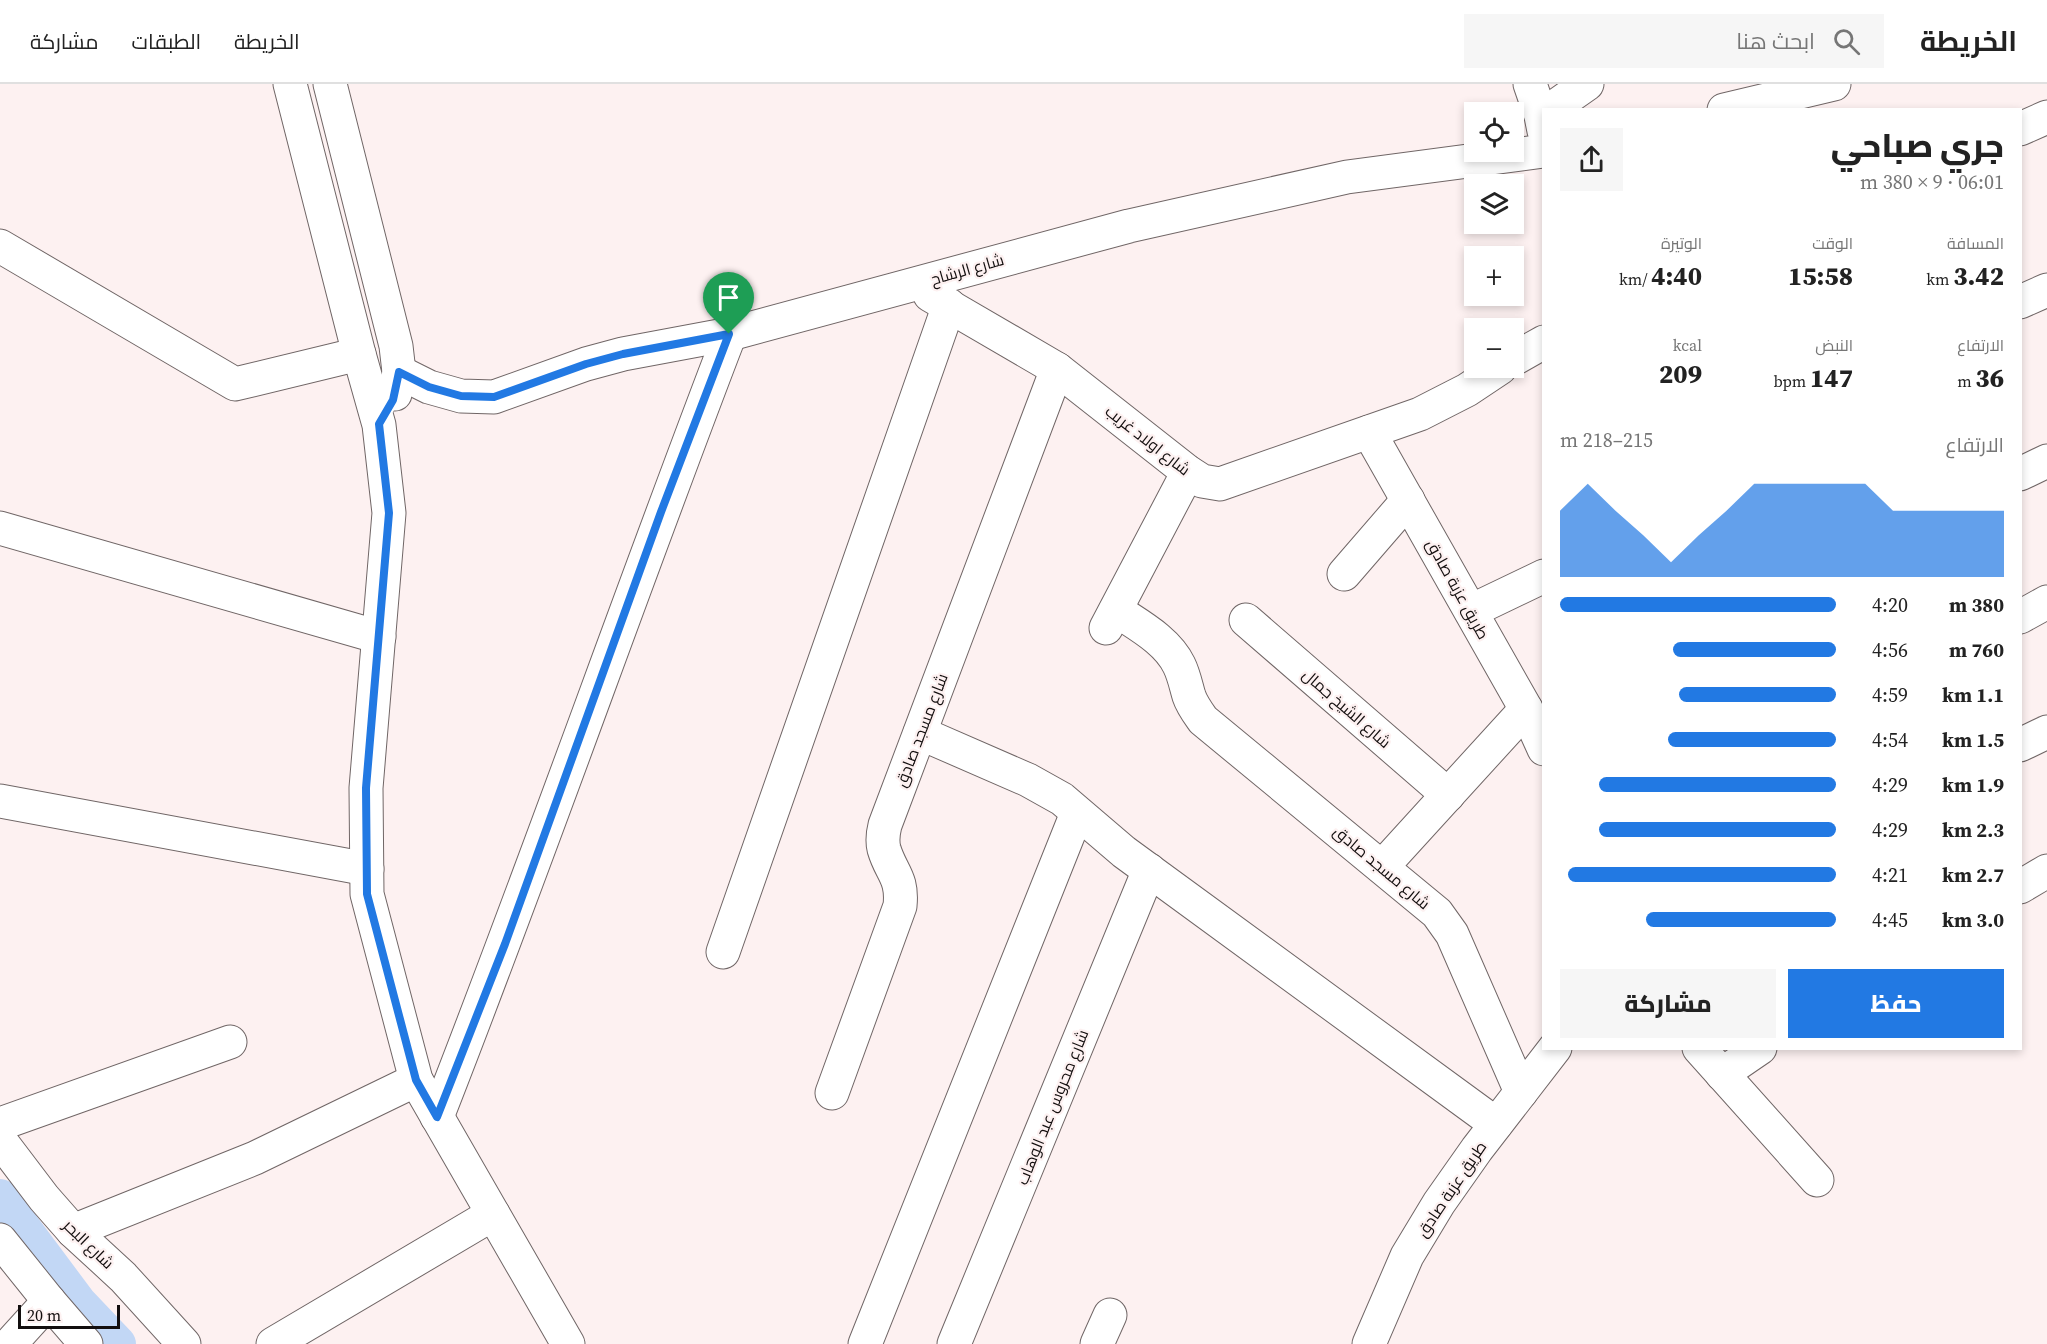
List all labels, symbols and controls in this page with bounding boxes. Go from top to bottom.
search box [1464,14,1884,68]
text: الخريطة [1920,22,2017,60]
icon: search [1830,25,1863,58]
text: ابحث هنا [1736,26,1815,56]
text: مشاركة [30,27,99,56]
text: الطبقات [132,27,201,56]
text: الخريطة [234,27,300,56]
map controls [1464,102,1524,378]
button: locate [1464,102,1524,162]
text: جري صباحي [1831,123,2004,168]
button: share [1560,128,1623,191]
text: 06:01 · 9 × 380 m [1860,168,2004,196]
button: layers [1464,174,1524,234]
text: الوتيرة [1661,232,1702,254]
text: الوقت [1812,232,1853,254]
text: المسافة [1947,232,2004,254]
button: + [1464,246,1524,306]
street label: شارع الرشاح [928,248,1007,291]
text: 4:40 [1651,258,1702,294]
text: 15:58 [1788,258,1853,294]
text: 3.42 [1953,258,2004,294]
text: /km [1619,268,1651,290]
text: km [1926,268,1953,290]
pin [703,272,754,334]
icon: arrive [712,281,745,314]
button: − [1464,318,1524,378]
text: kcal [1673,334,1702,356]
text: النبض [1815,334,1853,356]
text: الارتفاع [1957,334,2004,356]
text: 209 [1659,356,1702,392]
text: 147 [1810,360,1853,396]
text: 36 [1975,360,2004,396]
text: bpm [1773,370,1810,392]
text: m [1957,370,1975,392]
street label: شارع اولاد غريب [1100,400,1195,481]
text: 215–218 m [1560,426,1653,454]
text: الارتفاع [1945,431,2004,459]
street label: طريق عزبة صادق [1421,535,1495,643]
text: 4:20 [1872,591,1908,619]
text: 380 m [1949,591,2004,619]
text: 4:56 [1872,636,1908,664]
text: 760 m [1949,636,2004,664]
street label: شارع الشيخ جمال [1297,663,1396,753]
street label: شارع مسجد صادق [889,670,954,790]
text: 4:59 [1872,681,1908,709]
text: 1.1 km [1942,681,2004,709]
text: 4:54 [1872,726,1908,754]
text: 1.5 km [1942,726,2004,754]
text: 4:29 [1872,771,1908,799]
text: 1.9 km [1942,771,2004,799]
text: 4:29 [1872,816,1908,844]
text: 2.3 km [1942,816,2004,844]
street label: شارع مسجد صادق [1328,820,1435,915]
text: 4:21 [1872,861,1908,889]
text: 2.7 km [1942,861,2004,889]
text: 4:45 [1872,906,1908,934]
text: 3.0 km [1942,906,2004,934]
button: مشاركة [1560,969,1776,1038]
button: حفظ [1788,969,2004,1038]
street label: شارع محروس عبد الوهاب [1011,1026,1094,1188]
street label: طريق عزبة صادق [1411,1137,1491,1241]
street label: شارع البحر [57,1214,119,1274]
scale bar [18,1302,120,1330]
text: 20 m [27,1304,61,1326]

